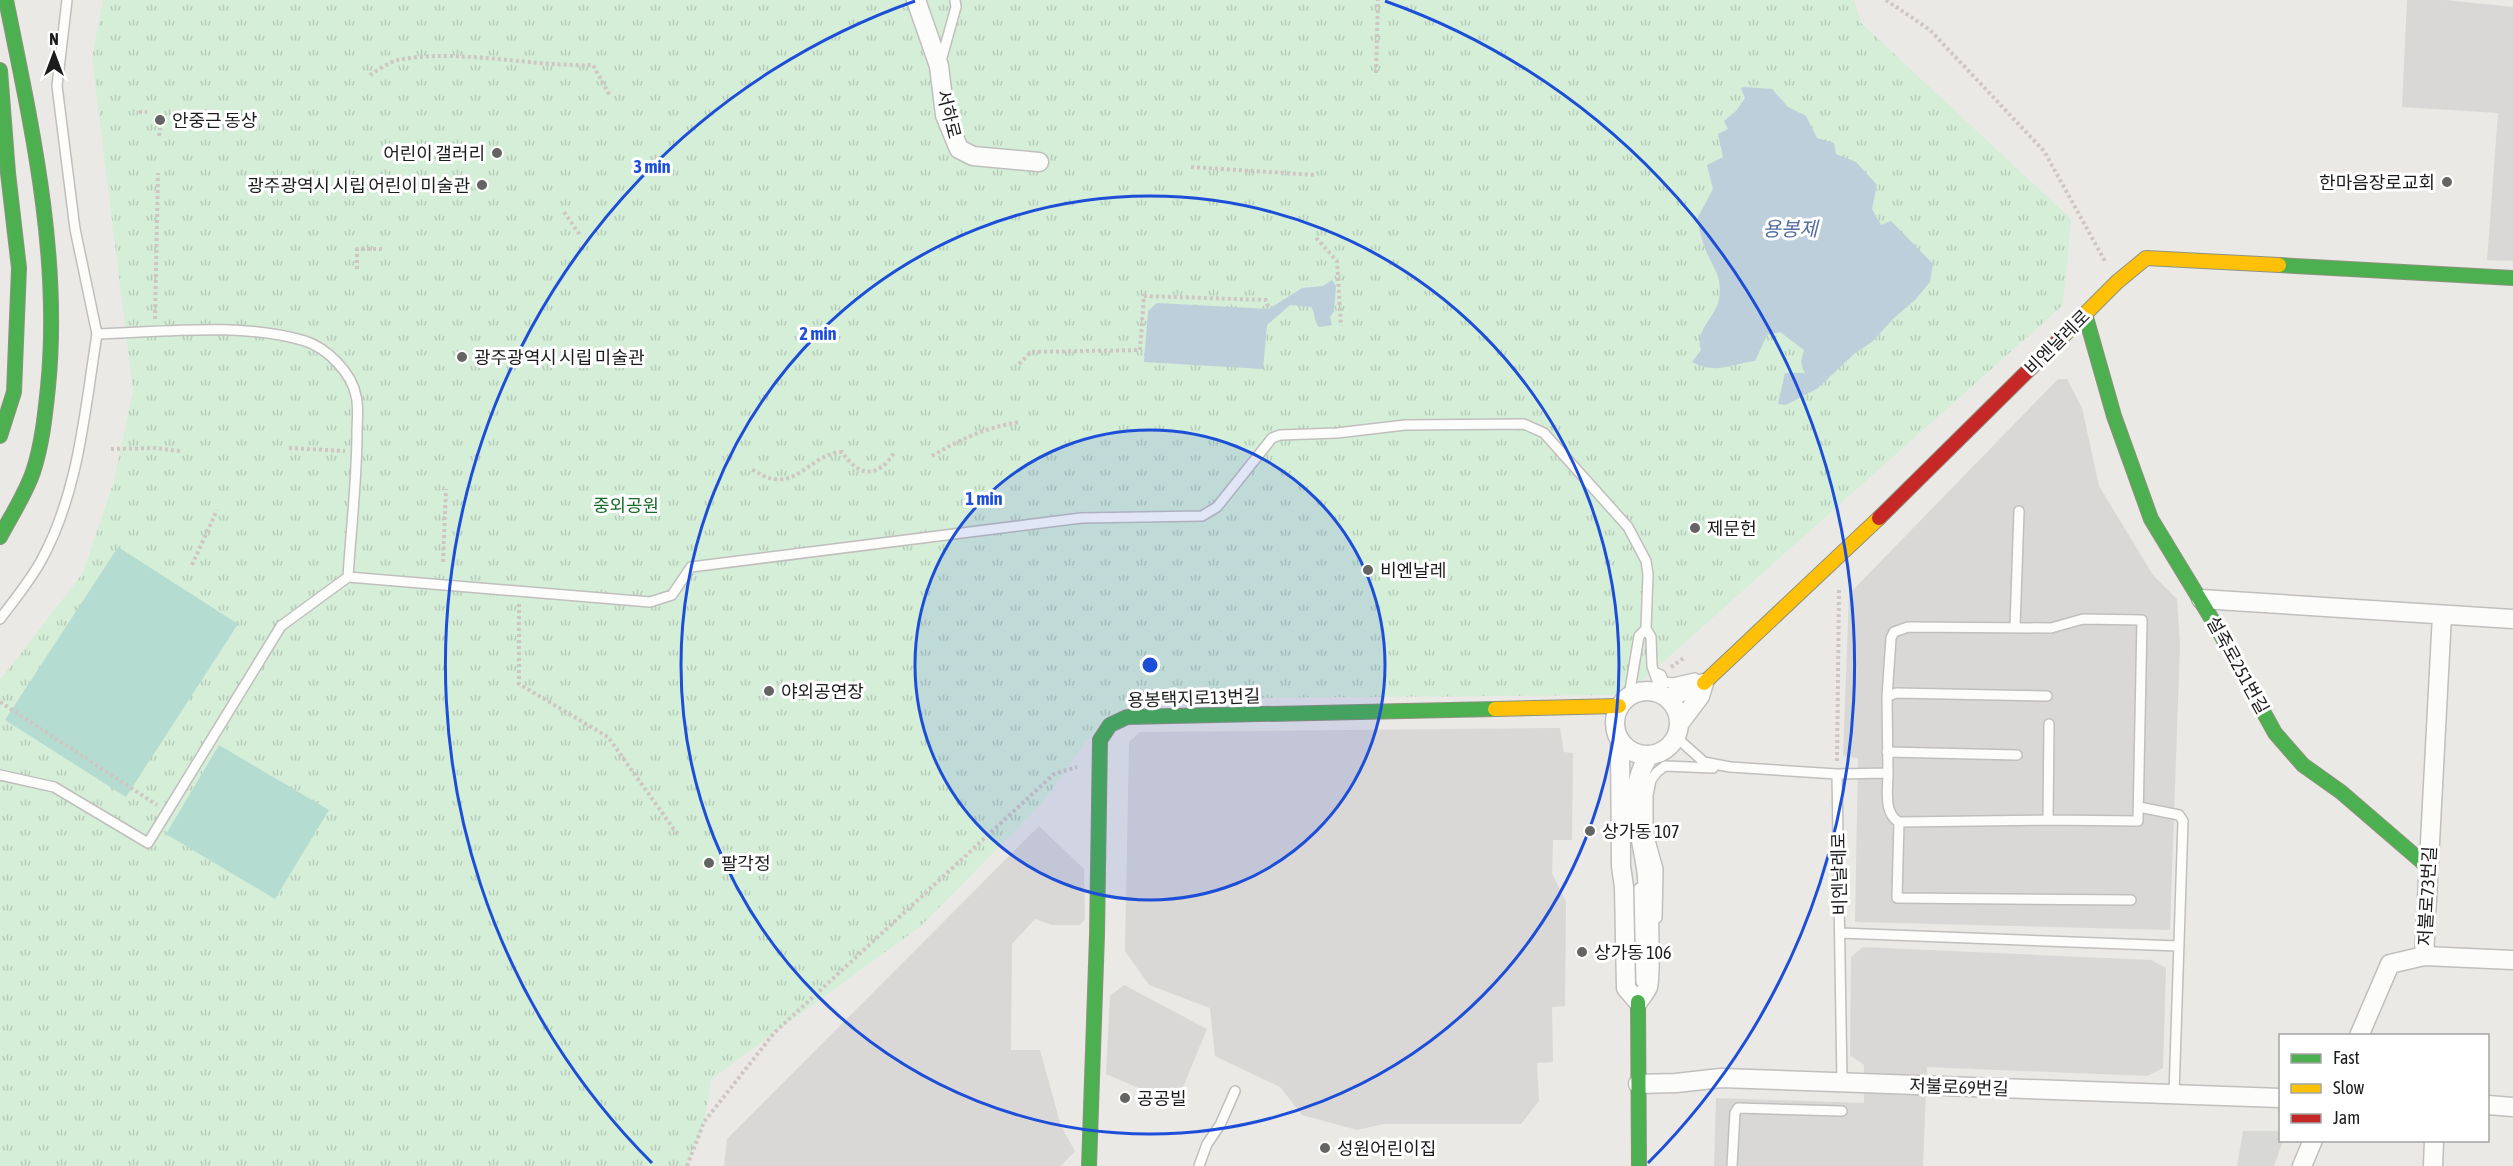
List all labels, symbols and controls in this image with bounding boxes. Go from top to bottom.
north arrow [24,24,84,84]
text: N [49,30,59,48]
street label: 서하로 [933,87,965,141]
place label: 안중근 동상 [172,110,257,131]
marker: 안중근 동상 [153,113,167,127]
place label: 어린이 갤러리 [383,143,485,164]
marker: 어린이 갤러리 [490,146,504,160]
text: 3 min [634,156,671,177]
place label: 한마음장로교회 [2319,172,2435,193]
place label: 광주광역시 시립 어린이 미술관 [247,175,470,196]
marker: 한마음장로교회 [2440,175,2454,189]
marker: 광주광역시 시립 어린이 미술관 [475,178,489,192]
water label: 용봉제 [1762,217,1820,240]
street label: 비엔날레로 [2020,305,2094,379]
text: 2 min [800,323,837,344]
place label: 광주광역시 시립 미술관 [474,347,645,368]
marker: 광주광역시 시립 미술관 [455,350,469,364]
text: 1 min [966,488,1003,509]
park label: 중외공원 [593,495,659,516]
place label: 제문헌 [1707,518,1757,539]
marker: 제문헌 [1688,521,1702,535]
place label: 비엔날레 [1380,560,1446,581]
marker: 비엔날레 [1361,563,1375,577]
street label: 설죽로251번길 [2203,613,2273,717]
centre of rings [1140,655,1160,675]
place label: 야외공연장 [781,681,864,702]
marker: 야외공연장 [762,684,776,698]
street label: 용봉택지로13번길 [1127,685,1261,711]
place label: 상가동 107 [1602,821,1680,842]
marker: 상가동 107 [1583,824,1597,838]
street label: 비엔날레로 [1828,832,1850,916]
street label: 저불로73번길 [2414,846,2440,946]
place label: 팔각정 [721,853,771,874]
marker: 팔각정 [702,856,716,870]
place label: 상가동 106 [1594,942,1672,963]
marker: 상가동 106 [1575,945,1589,959]
legend [2279,1034,2489,1142]
text: Fast [2333,1047,2360,1068]
street label: 저불로69번길 [1909,1075,2009,1099]
text: Slow [2333,1077,2364,1098]
place label: 공공빌 [1137,1088,1187,1109]
marker: 공공빌 [1118,1091,1132,1105]
text: Jam [2333,1107,2360,1128]
place label: 성원어린이집 [1337,1138,1436,1159]
marker: 성원어린이집 [1318,1141,1332,1155]

